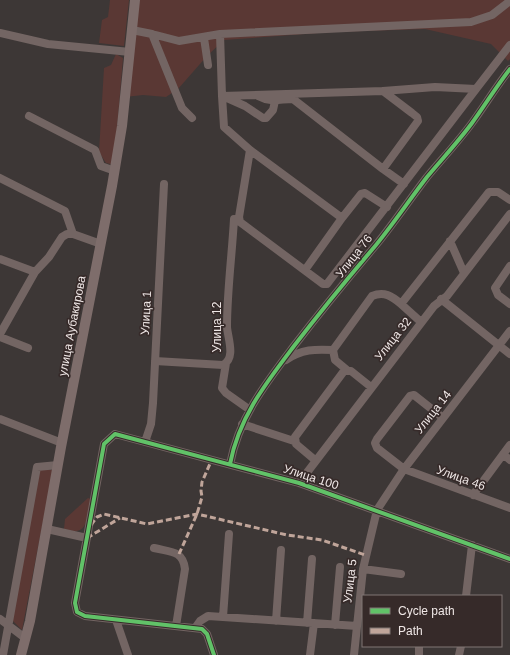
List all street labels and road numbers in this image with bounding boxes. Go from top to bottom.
street label: Улица 76 [333,231,375,280]
street label: улица Аубакирова [55,274,89,377]
street label: Улица 1 [138,290,154,335]
street label: Улица 12 [210,301,224,352]
street label: Улица 32 [372,314,414,363]
street label: Улица 14 [412,387,454,436]
street label: Улица 100 [282,461,341,493]
street label: Улица 46 [435,463,488,493]
street label: Улица 5 [340,558,360,604]

